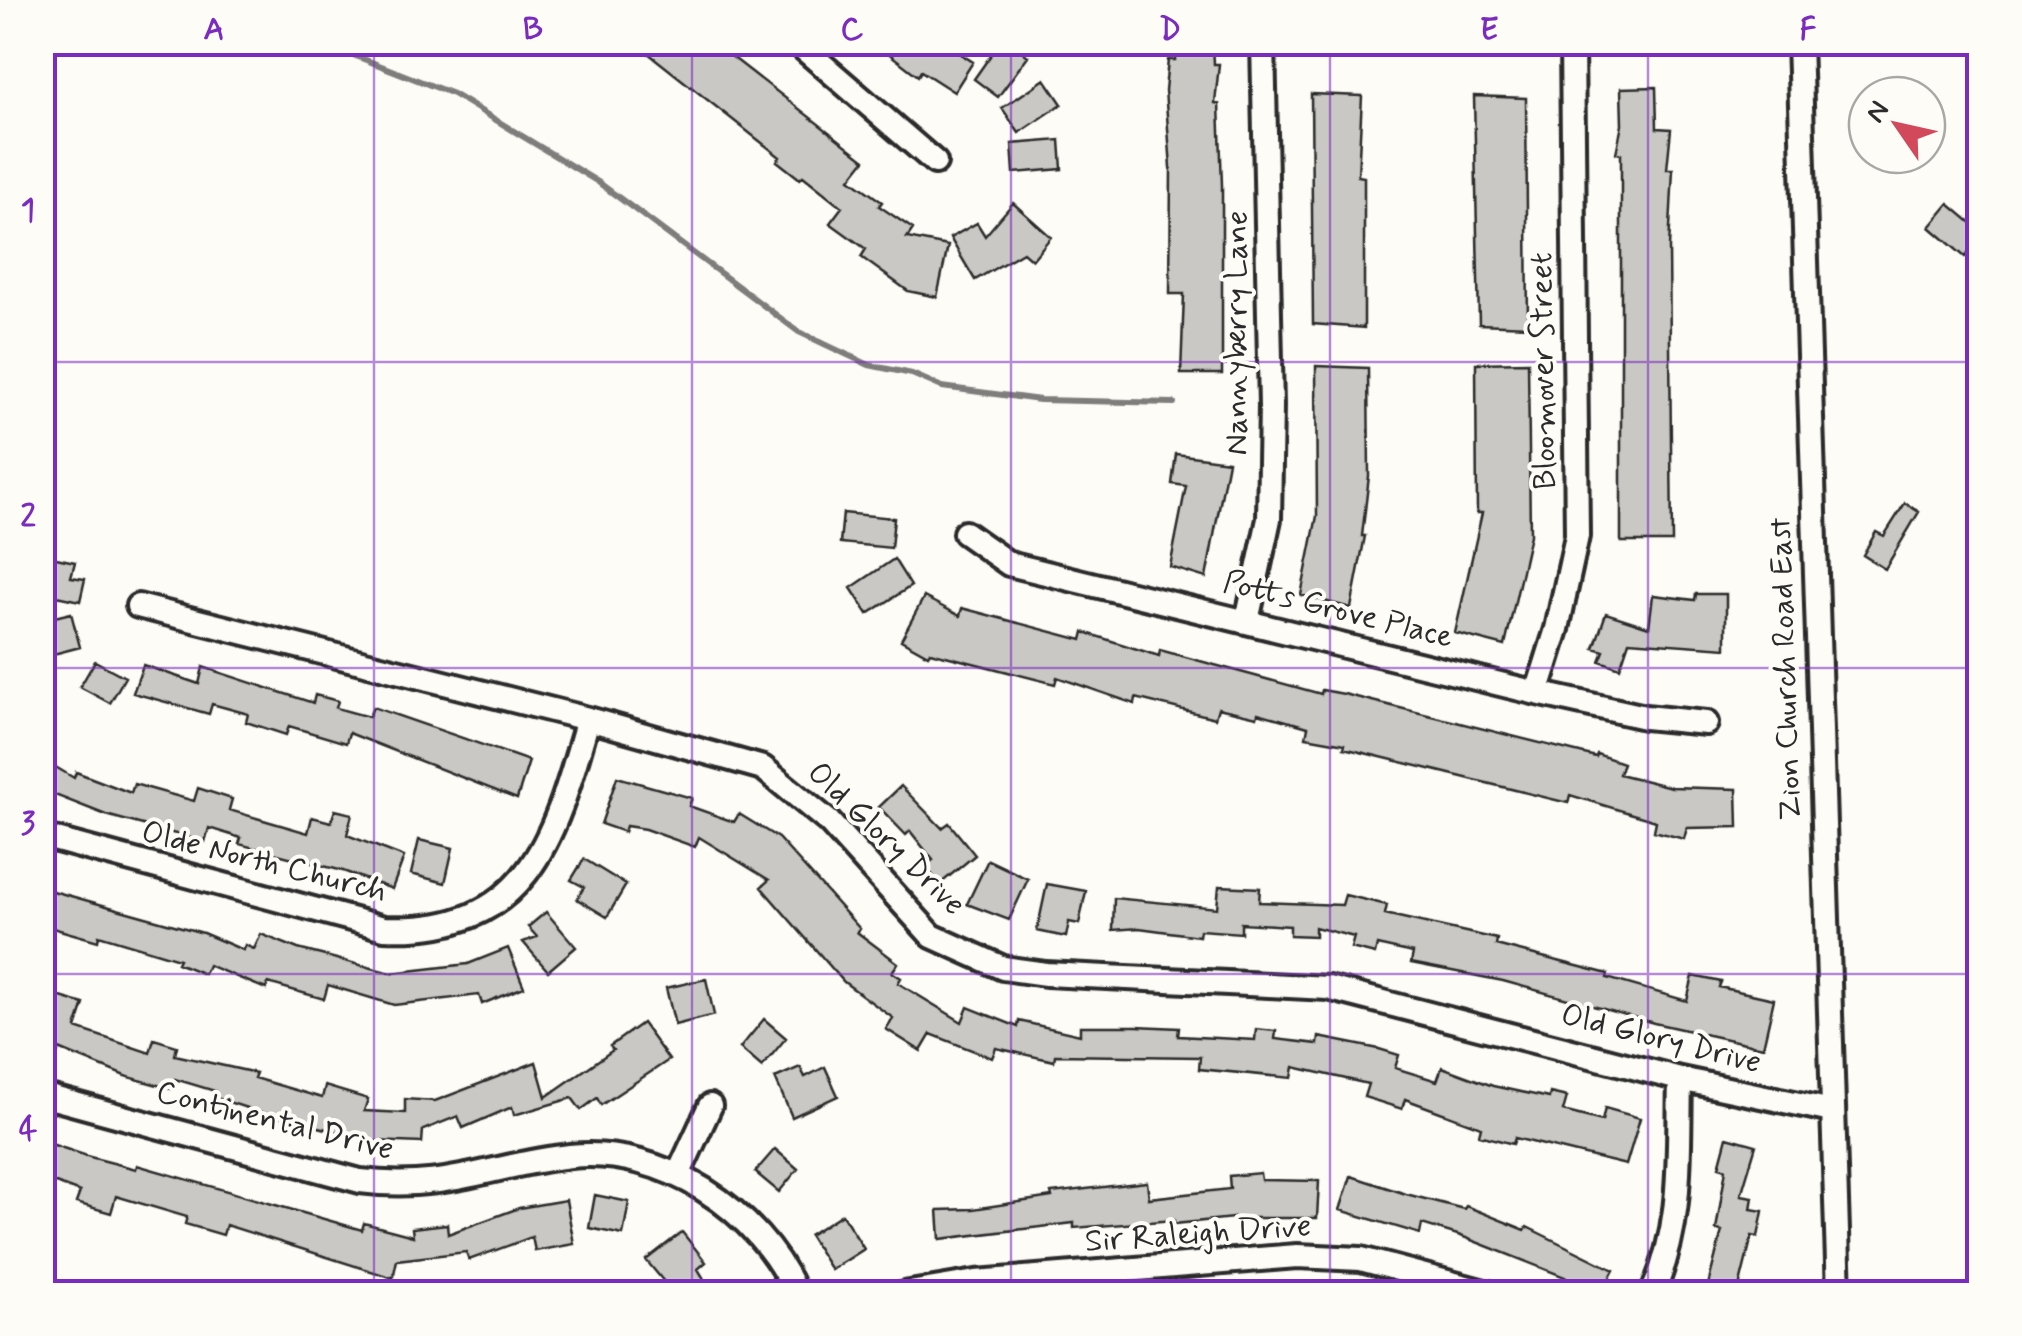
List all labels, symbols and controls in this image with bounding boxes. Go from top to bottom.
text: A [204,9,224,51]
text: B [523,9,543,51]
text: C [841,9,864,51]
text: D [1159,9,1181,51]
text: E [1480,9,1499,51]
text: F [1800,9,1817,51]
north arrow [1847,75,1947,175]
text: N [1858,94,1899,130]
text: 1 [21,190,35,232]
street label: Nannyberry Lane [1216,211,1258,455]
street label: Bloomover Street [1521,252,1567,490]
text: 2 [20,496,36,538]
street label: Zion Church Road East [1760,517,1812,821]
street label: Potts Grove Place [1219,561,1457,659]
street label: Old Glory Drive [798,753,974,925]
text: 3 [21,803,36,845]
street label: Olde North Church [137,811,391,913]
street label: Old Glory Drive [1556,994,1766,1084]
street label: Continental Drive [152,1071,398,1171]
text: 4 [19,1109,38,1151]
street label: Sir Raleigh Drive [1083,1205,1313,1263]

